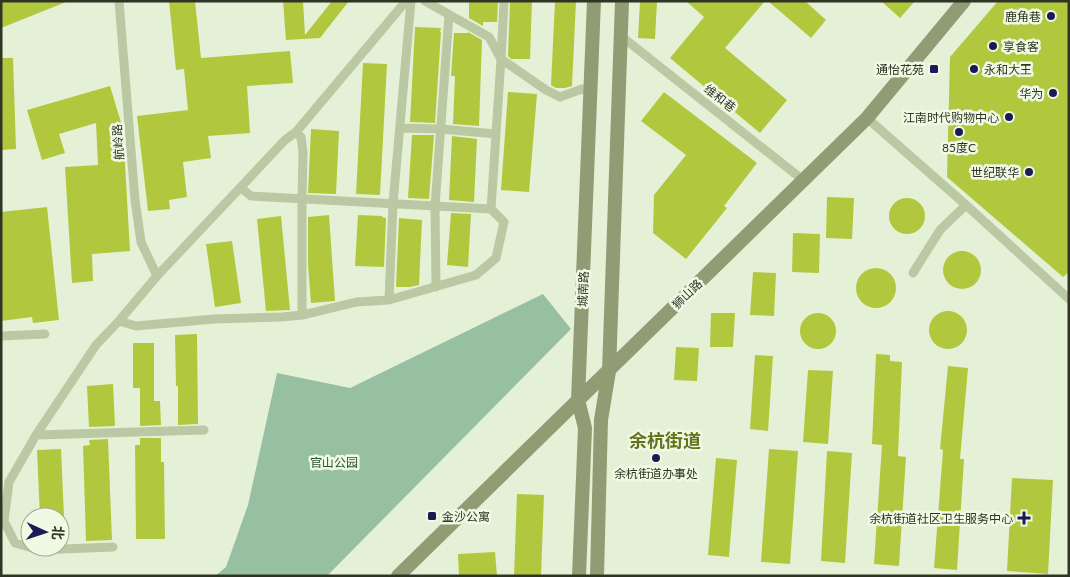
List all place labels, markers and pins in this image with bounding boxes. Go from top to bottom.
place label: 鹿角巷 [1005,9,1041,24]
marker: 鹿角巷 [1045,10,1057,22]
place label: 享食客 [1003,39,1039,54]
marker: 享食客 [987,40,999,52]
place label: 通怡花苑 [876,62,924,77]
place label: 永和大王 [984,62,1032,77]
marker: 通怡花苑 [928,63,940,75]
marker: 永和大王 [968,63,980,75]
place label: 华为 [1019,86,1043,101]
marker: 华为 [1047,87,1059,99]
place label: 江南时代购物中心 [903,110,999,125]
marker: 江南时代购物中心 [1003,111,1015,123]
marker: 85度C [953,126,965,138]
place label: 85度C [942,140,976,155]
place label: 世纪联华 [971,165,1019,180]
marker: 世纪联华 [1023,166,1035,178]
marker: 余杭街道办事处 [650,452,662,464]
place label: 余杭街道办事处 [614,466,698,481]
place label: 金沙公寓 [442,509,490,524]
marker: 金沙公寓 [426,510,438,522]
place label: 余杭街道社区卫生服务中心 [869,511,1013,526]
marker: 余杭街道社区卫生服务中心 [1017,511,1031,525]

